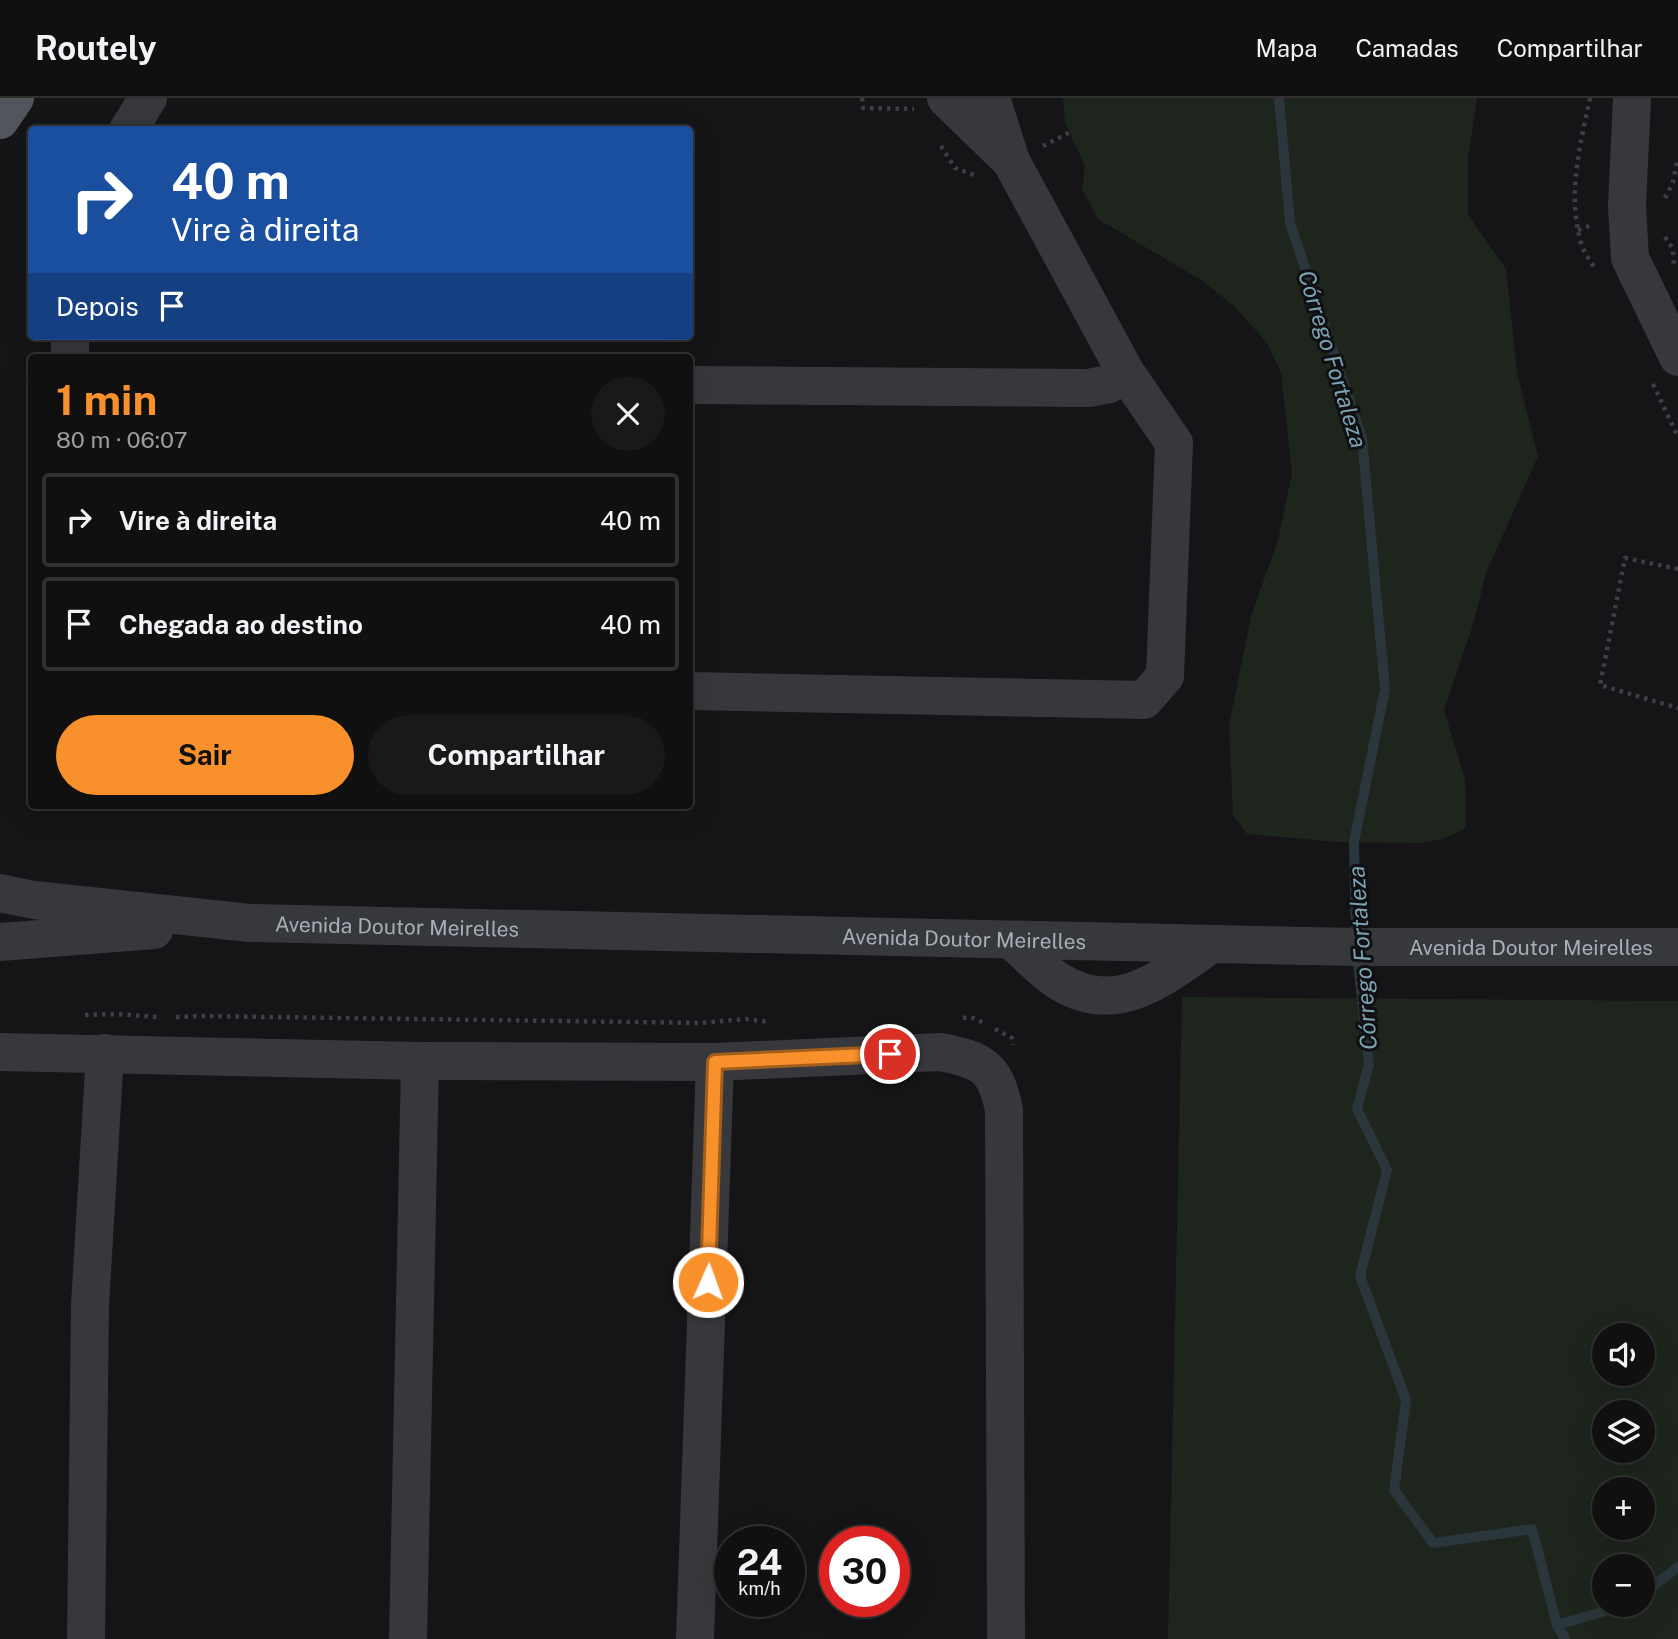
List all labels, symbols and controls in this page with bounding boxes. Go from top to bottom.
text: Routely [35,29,157,67]
text: Mapa [1256,34,1317,62]
text: Camadas [1355,34,1459,62]
text: Compartilhar [1497,34,1643,62]
text: 40 m [171,152,290,210]
icon: right [56,154,147,245]
text: Vire à direita [171,211,359,248]
water label: Córrego Fortaleza [1293,267,1373,451]
icon: arrive [153,287,191,325]
text: Depois [56,291,139,322]
text: 1 min [56,375,157,424]
button: close [591,377,665,451]
text: 80 m · 06:07 [56,426,188,453]
icon: right [60,501,98,539]
text: Vire à direita [119,505,277,536]
text: 40 m [600,505,661,536]
icon: arrive [60,605,98,643]
text: Chegada ao destino [119,609,363,640]
text: 40 m [600,609,661,640]
button: Sair [56,715,354,795]
button: Compartilhar [368,715,665,795]
water label: Córrego Fortaleza [1342,865,1382,1051]
street label: Avenida Doutor Meirelles [275,911,519,941]
street label: Avenida Doutor Meirelles [841,923,1086,954]
street label: Avenida Doutor Meirelles [1409,935,1653,960]
pin [860,1024,920,1084]
icon: arrive [871,1035,909,1073]
position arrow [671,1245,745,1319]
map controls [1592,1323,1655,1617]
button: sound [1592,1323,1655,1386]
button: layers [1592,1400,1655,1463]
button: + [1592,1477,1655,1540]
speed limit sign: 30 [819,1526,910,1617]
text: 24 [737,1542,782,1583]
button: − [1592,1554,1655,1617]
text: km/h [738,1578,781,1599]

